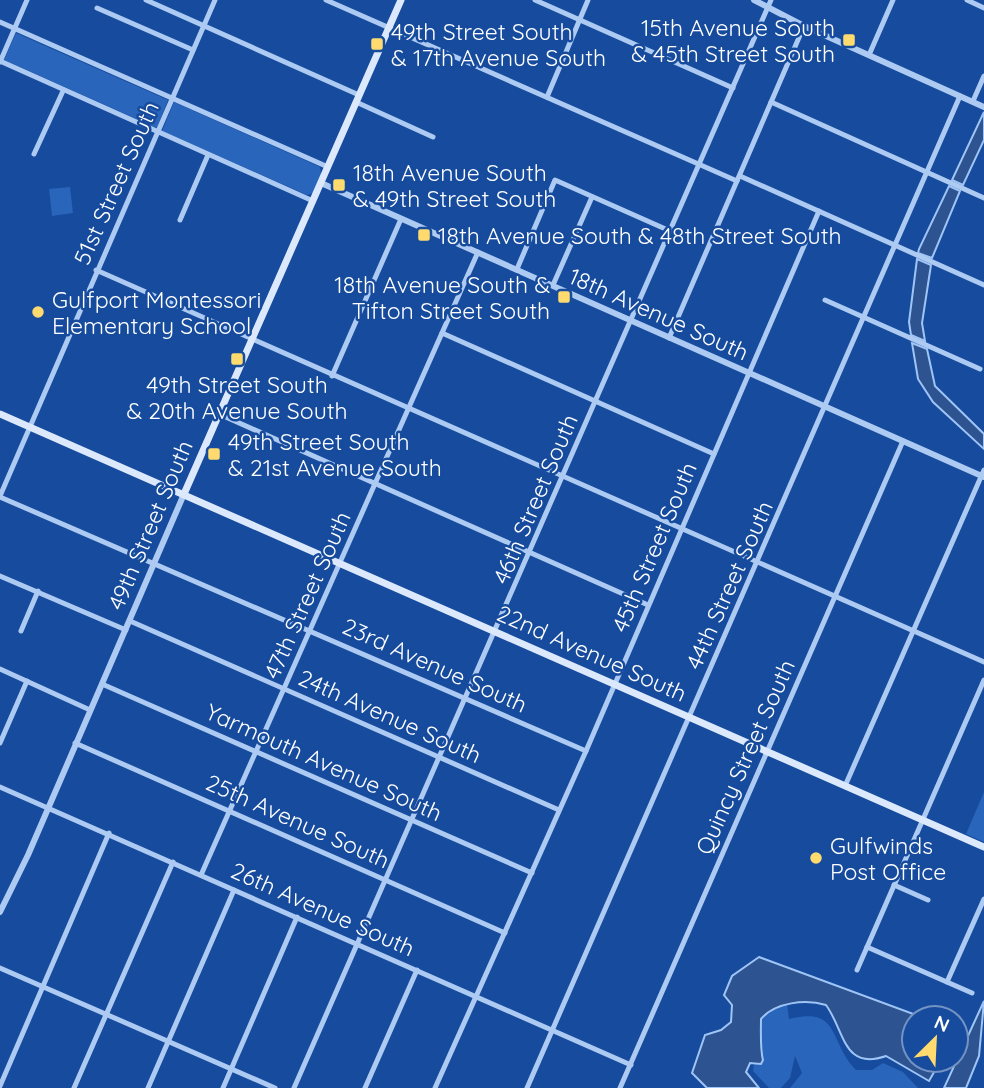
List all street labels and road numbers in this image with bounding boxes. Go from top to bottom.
street label: 51st Street South [67,97,165,269]
street label: 18th Avenue South [565,261,753,367]
street label: 46th Street South [486,410,584,588]
street label: 49th Street South [101,436,199,614]
street label: 45th Street South [605,458,703,636]
street label: 44th Street South [679,496,779,674]
street label: 47th Street South [257,507,357,683]
street label: 22nd Avenue South [493,598,691,708]
street label: 23rd Avenue South [338,611,532,719]
street label: Quincy Street South [689,655,801,859]
street label: 24th Avenue South [294,663,486,769]
street label: Yarmouth Avenue South [201,697,447,827]
street label: 25th Avenue South [202,767,394,875]
street label: 26th Avenue South [227,855,419,963]

